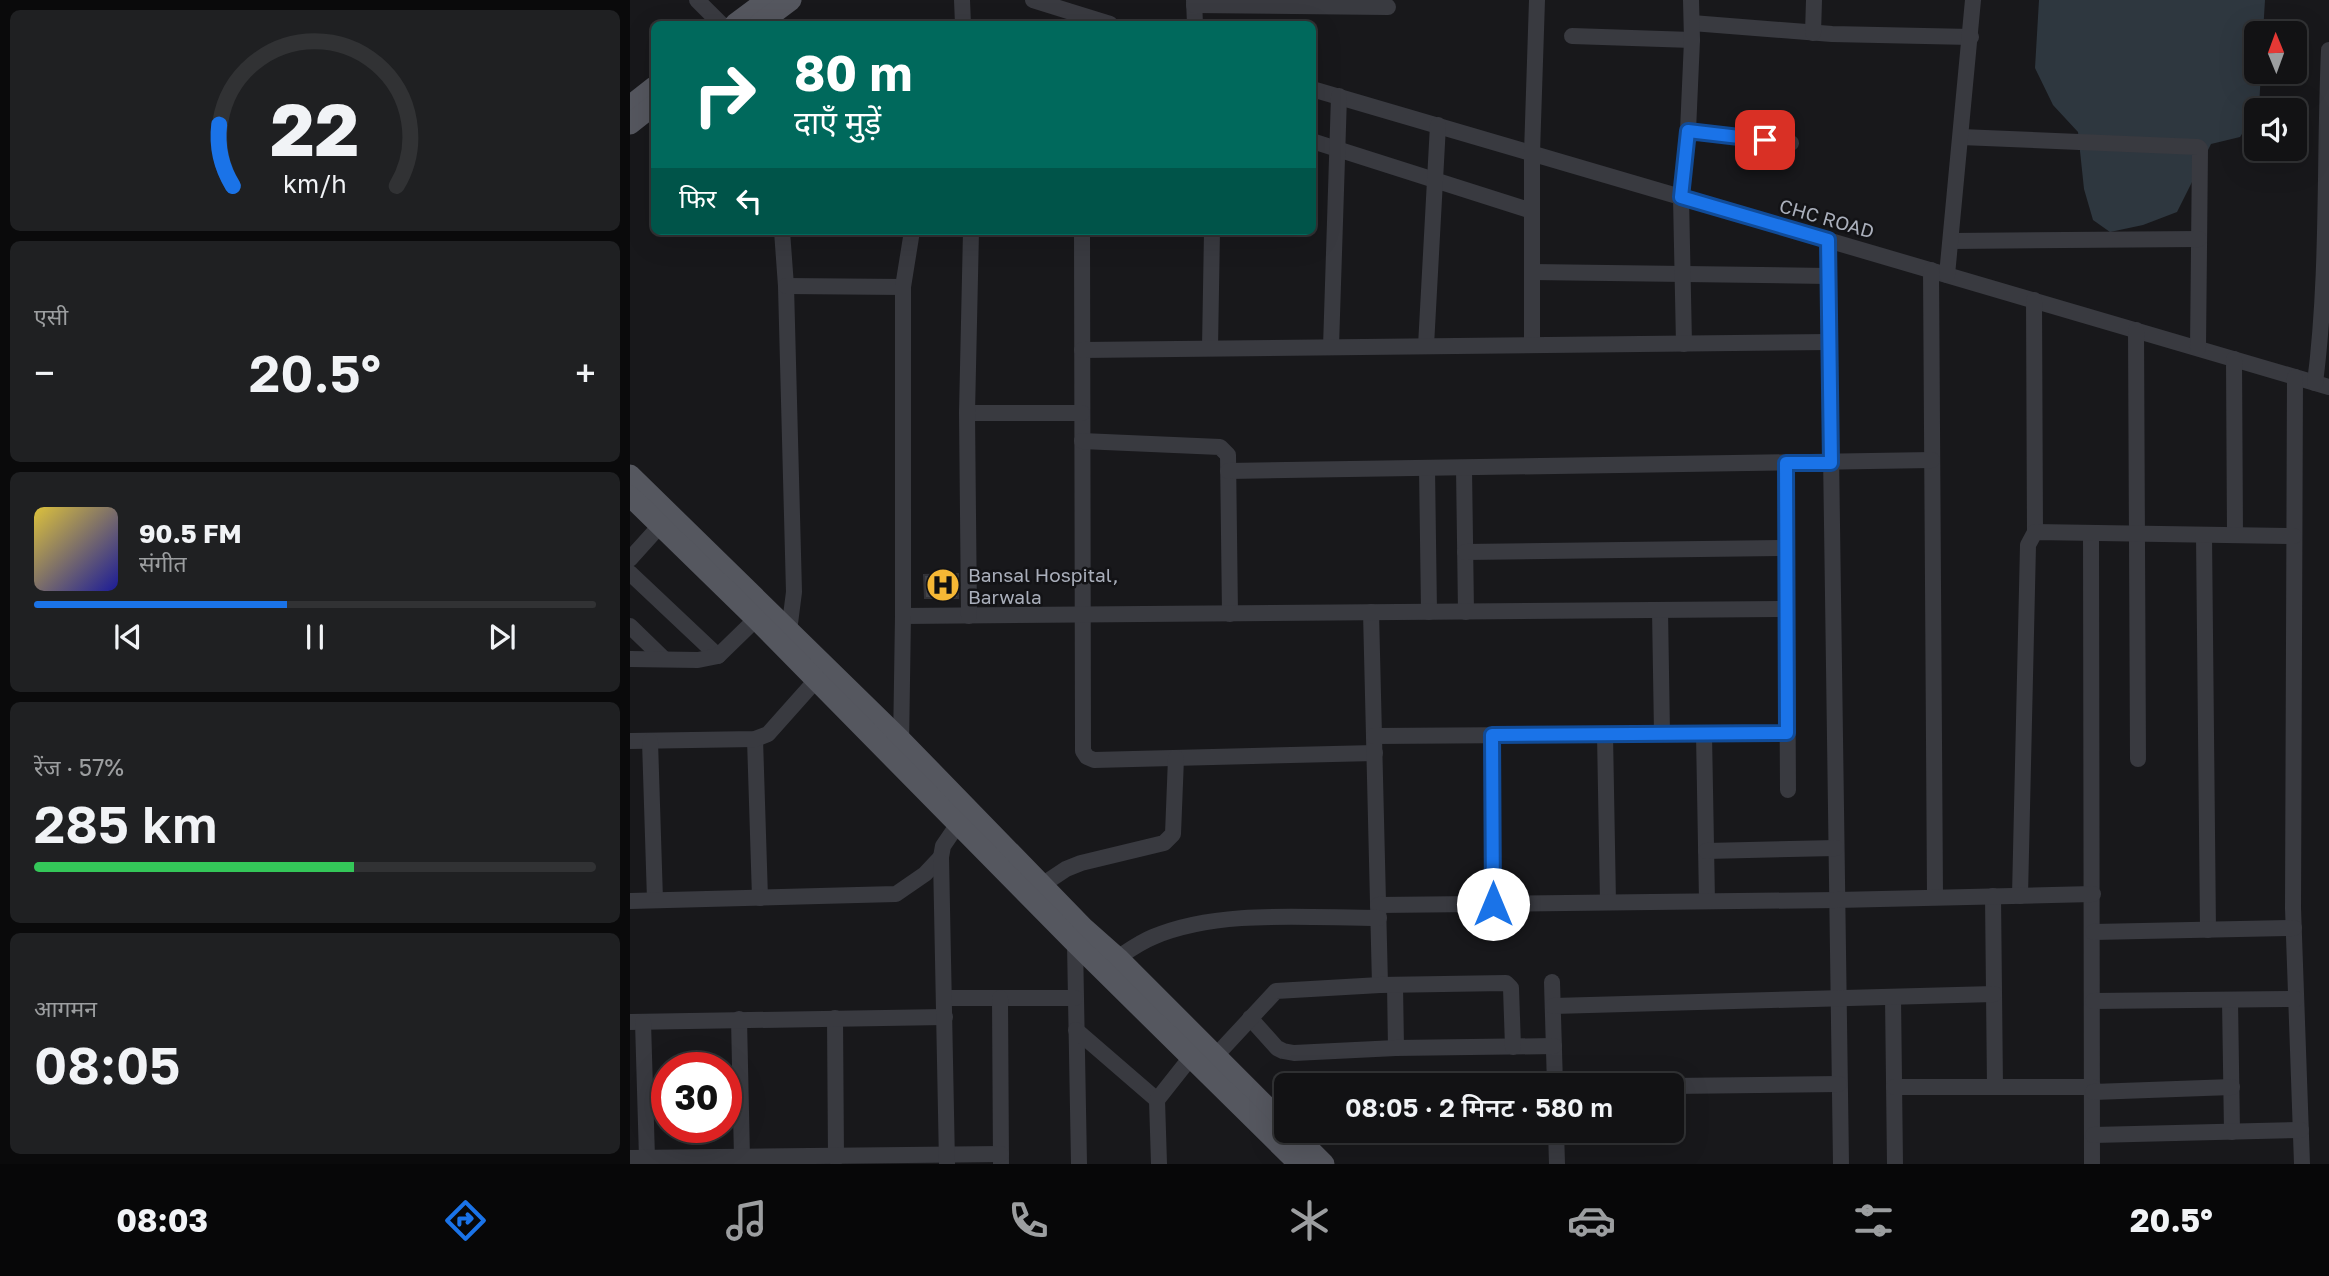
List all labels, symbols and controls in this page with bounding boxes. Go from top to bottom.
north arrow [2244,21,2306,84]
map controls [2244,21,2307,161]
text: 80 m [794,43,912,102]
icon: right [679,49,770,140]
text: 22 [271,86,359,173]
button: sound [2244,98,2307,161]
text: दाएँ मुड़ें [794,103,881,141]
pin [1735,110,1795,170]
icon: arrive [1746,121,1784,159]
text: km/h [283,168,347,199]
icon: left [730,182,768,220]
text: फिर [679,183,716,214]
street label: CHC ROAD [1777,193,1877,243]
text: एसी [34,302,68,330]
text: 20.5° [249,341,381,403]
text: − [34,350,55,395]
text: + [575,350,596,395]
text: 90.5 FM [139,518,242,549]
text: संगीत [139,549,187,577]
place label: Bansal Hospital, Barwala [968,563,1119,608]
hospital icon: Bansal Hospital, Barwala [924,566,962,604]
icon: previous [109,618,147,656]
icon: pause [296,618,334,656]
icon: next [483,618,521,656]
text: रेंज · 57% [34,753,124,781]
text: 285 km [34,792,217,854]
position arrow [1456,867,1530,941]
text: आगमन [34,994,97,1022]
text: 08:05 [34,1033,180,1095]
speed limit sign: 30 [651,1052,742,1143]
text: 08:05 · 2 मिनट · 580 m [1345,1092,1613,1123]
icon: directions [441,1196,490,1245]
icon: music [722,1196,771,1245]
icon: phone [1004,1196,1053,1245]
icon: climate [1285,1196,1334,1245]
icon: car [1567,1196,1616,1245]
icon: filters [1849,1196,1898,1245]
text: 08:03 [116,1201,208,1239]
text: 20.5° [2130,1201,2213,1239]

